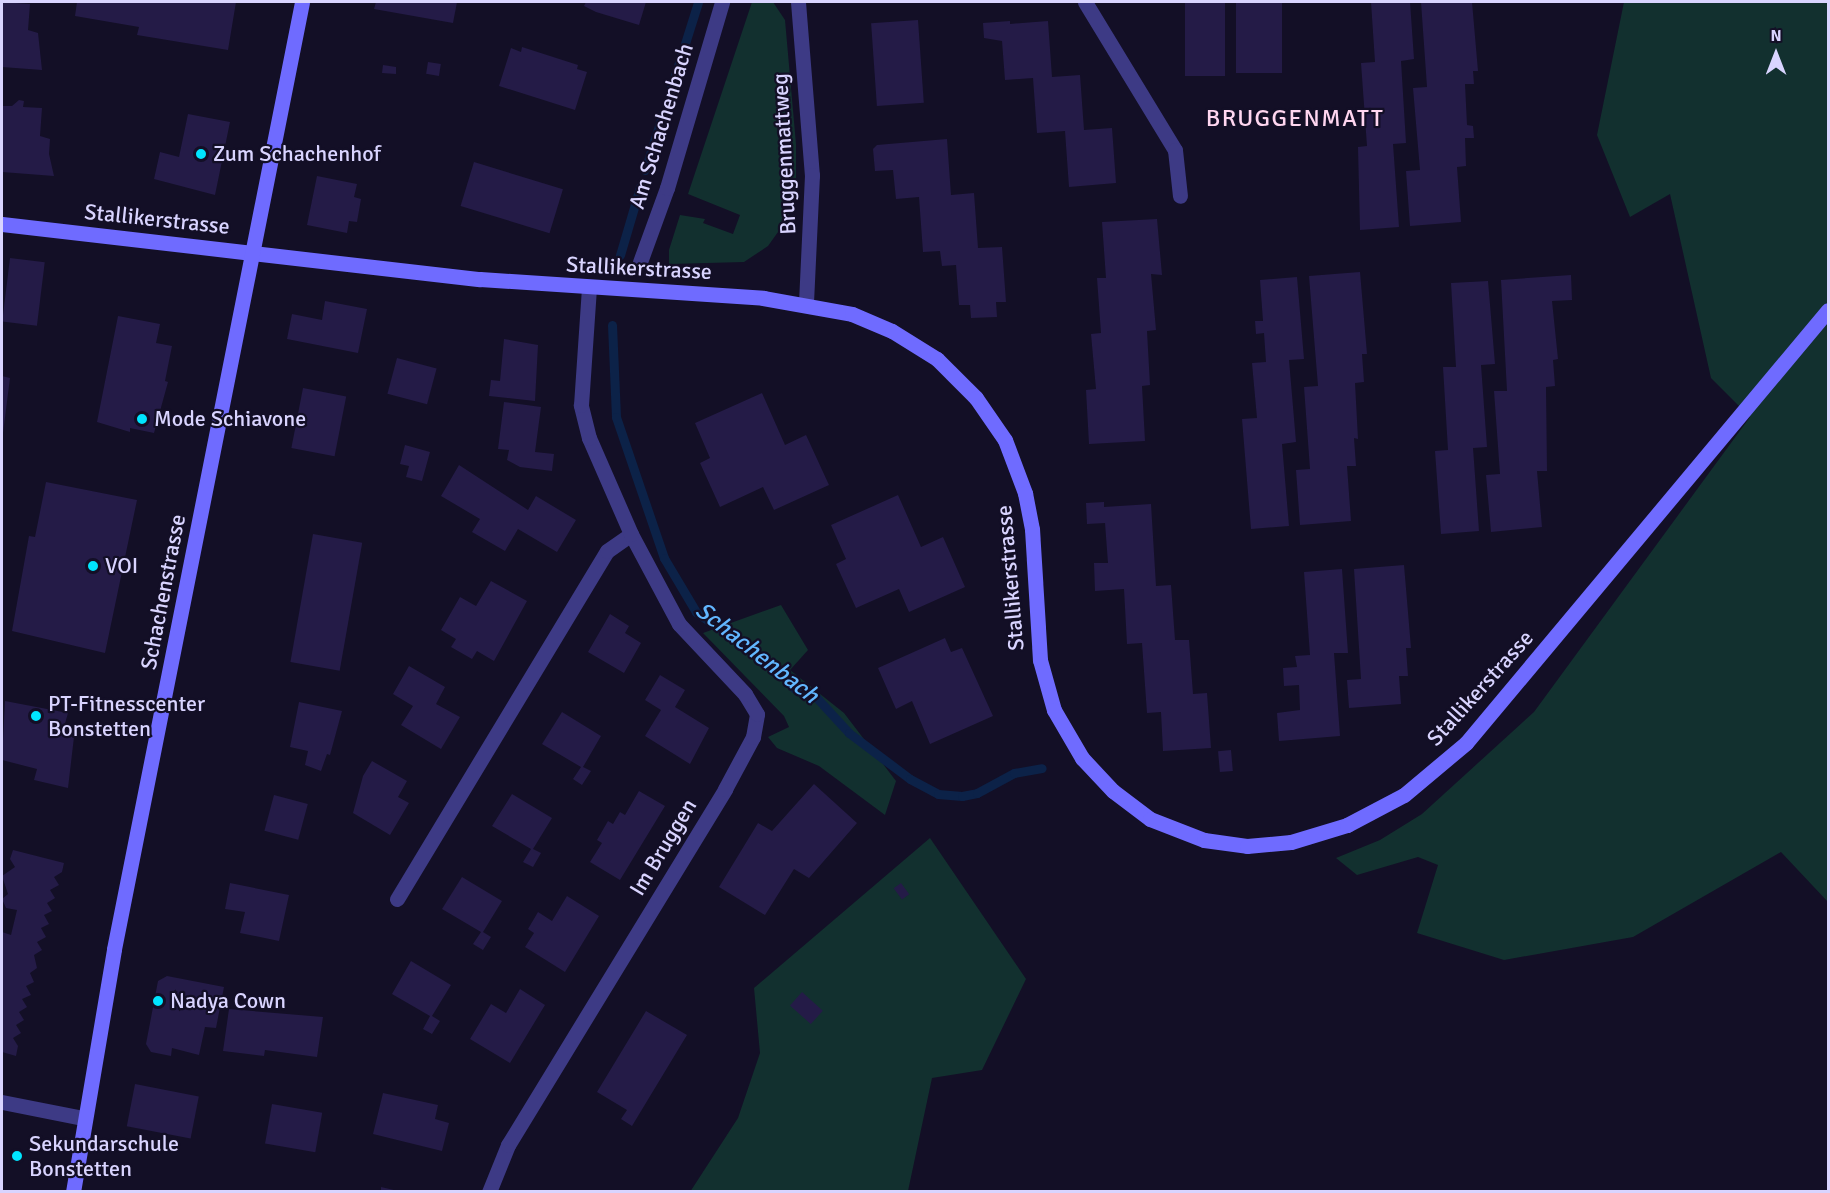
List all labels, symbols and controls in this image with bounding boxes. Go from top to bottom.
north arrow [1746,24,1806,84]
text: N [1770,26,1782,46]
street label: Am Schachenbach [623,40,699,212]
street label: Bruggenmattweg [767,73,801,235]
district label: BRUGGENMATT [1206,105,1384,133]
place label: Zum Schachenhof [213,141,381,167]
marker: Zum Schachenhof [194,147,208,161]
street label: Stallikerstrasse [83,198,231,240]
street label: Stallikerstrasse [565,251,713,285]
place label: Mode Schiavone [154,406,306,432]
marker: Mode Schiavone [135,412,149,426]
street label: Stallikerstrasse [990,504,1030,652]
street label: Schachenstrasse [135,512,191,672]
place label: VOI [105,553,138,579]
marker: VOI [86,559,100,573]
water label: Schachenbach [690,596,824,710]
street label: Stallikerstrasse [1421,625,1539,751]
place label: PT-Fitnesscenter Bonstetten [48,690,205,742]
marker: PT-Fitnesscenter Bonstetten [29,709,43,723]
street label: Im Bruggen [624,794,702,900]
place label: Nadya Cown [170,988,286,1014]
marker: Nadya Cown [151,994,165,1008]
place label: Sekundarschule Bonstetten [29,1130,179,1182]
marker: Sekundarschule Bonstetten [10,1149,24,1163]

